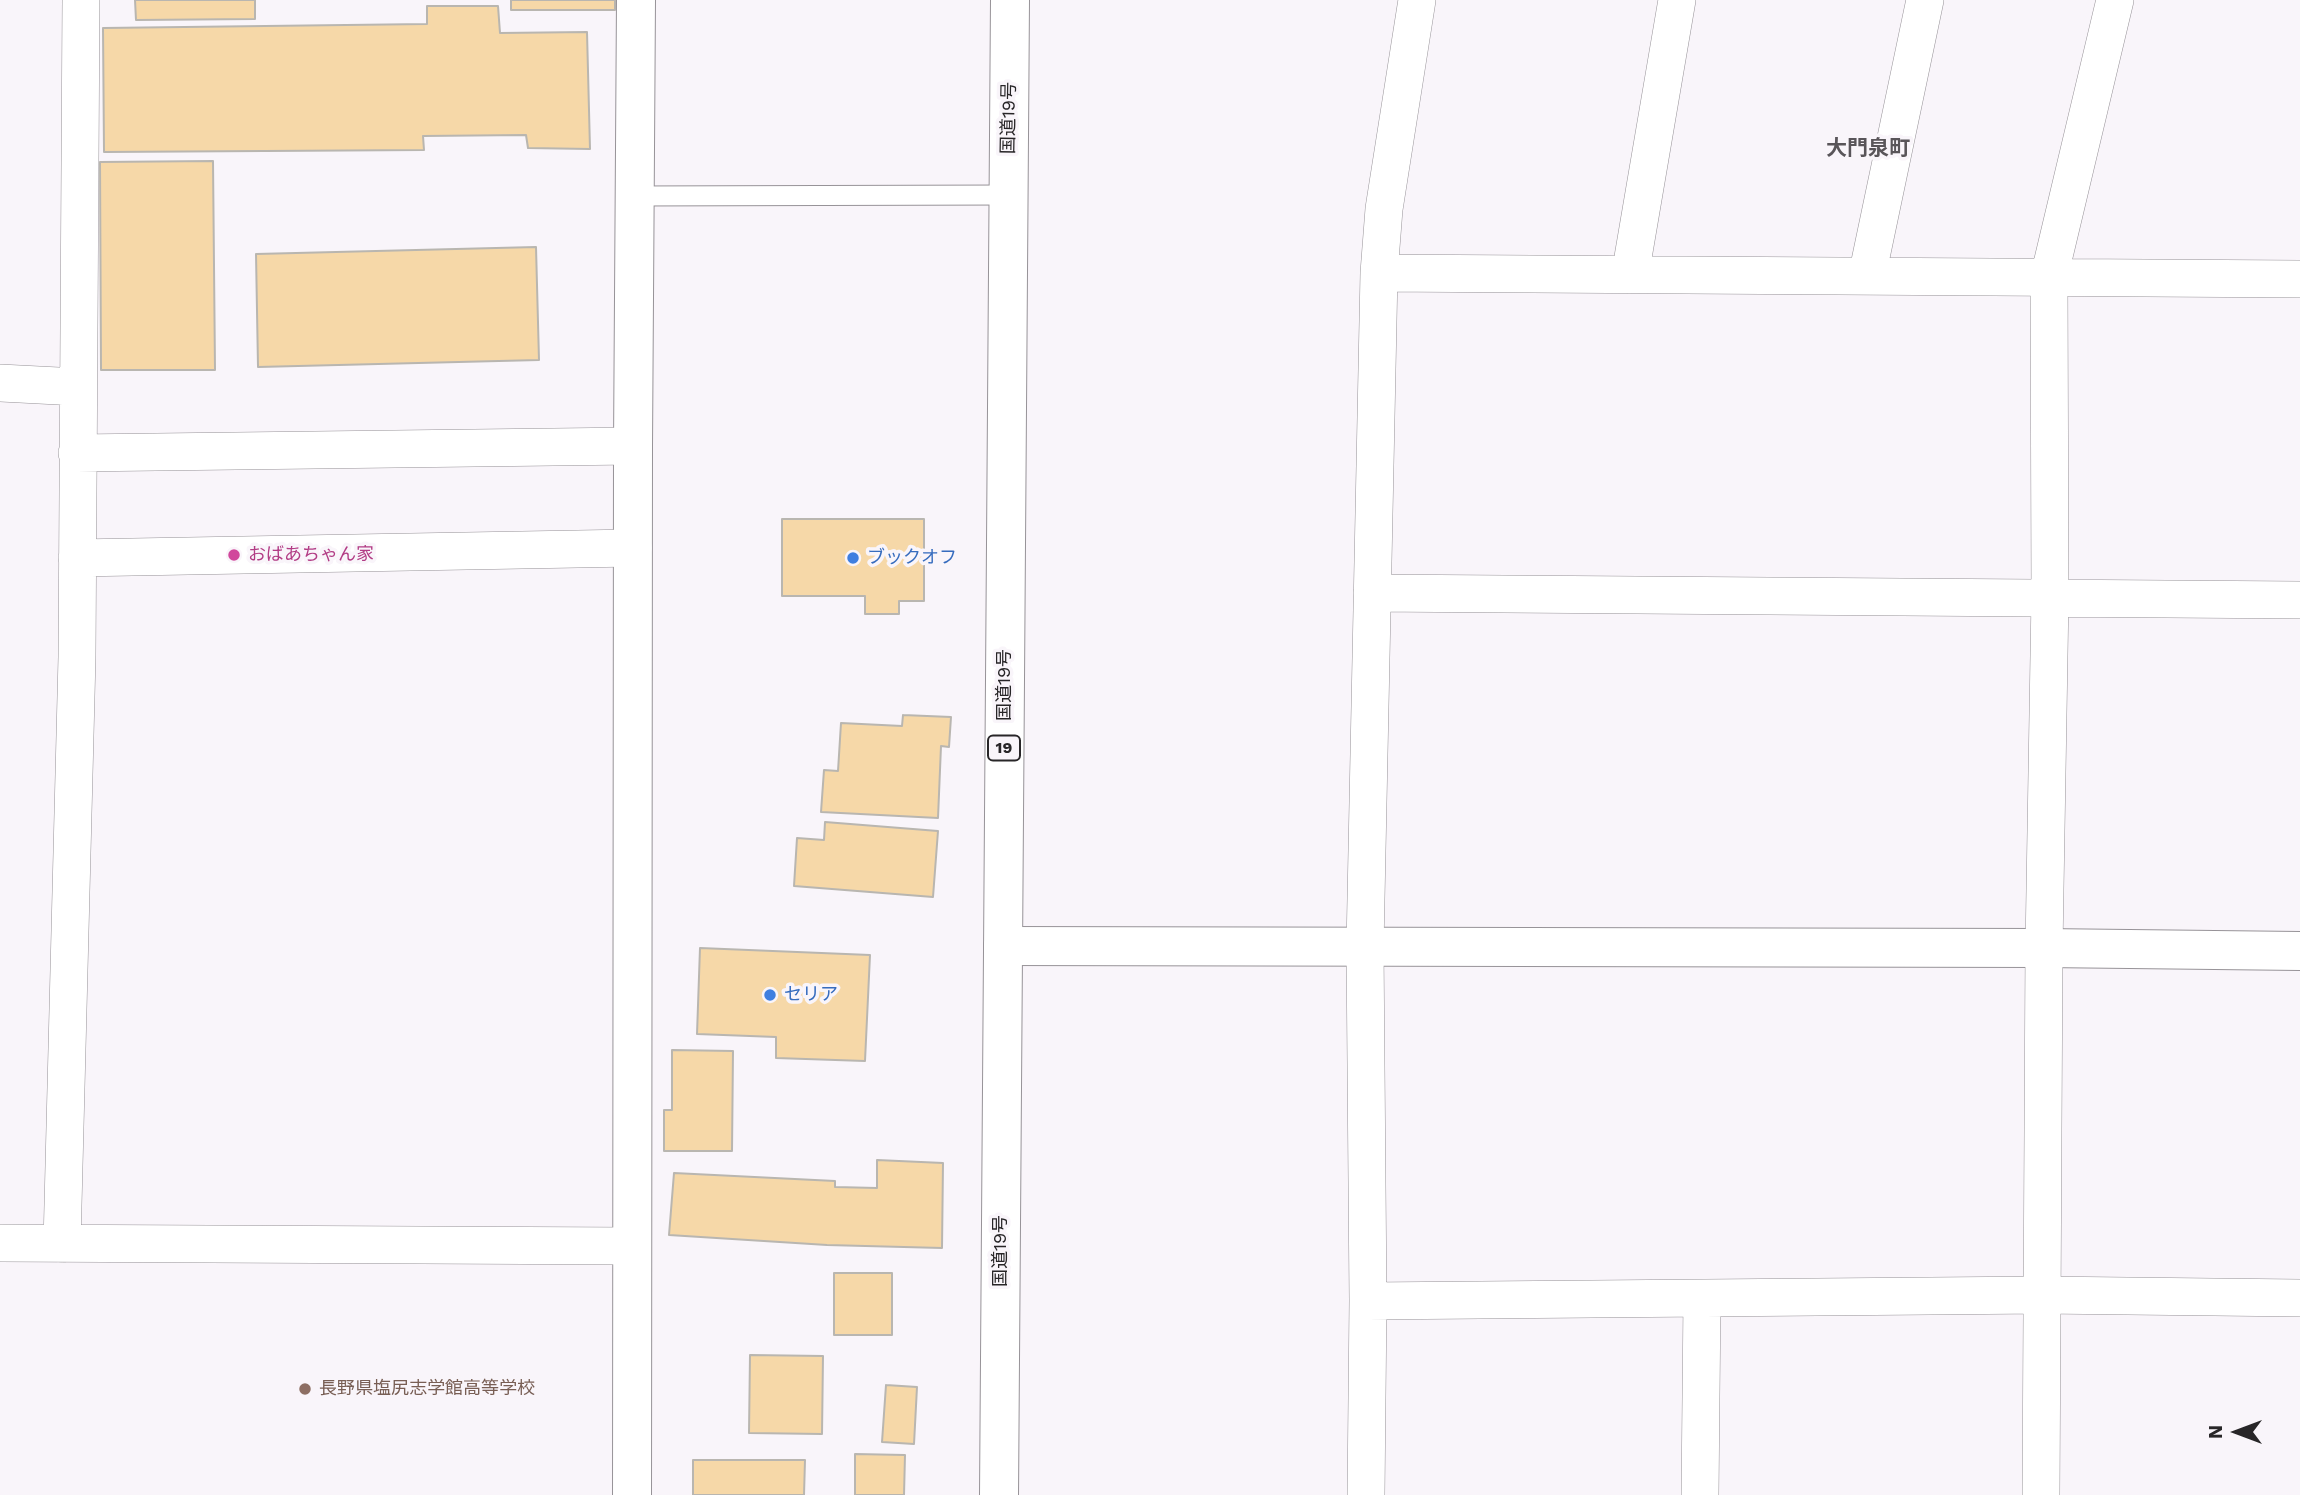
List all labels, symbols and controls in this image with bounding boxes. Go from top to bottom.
street label: 国道19号 [998,82,1020,154]
district label: 大門泉町 [1826,136,1910,162]
place label: おばあちゃん家 [248,544,374,566]
marker: おばあちゃん家 [226,547,242,563]
place label: ブックオフ [867,547,957,569]
marker: ブックオフ [845,550,861,566]
street label: 国道19号 [994,649,1016,721]
road number: 19 [988,736,1020,761]
place label: セリア [784,984,838,1006]
marker: セリア [762,987,778,1003]
street label: 国道19号 [990,1215,1012,1287]
place label: 長野県塩尻志学館高等学校 [319,1378,535,1400]
marker: 長野県塩尻志学館高等学校 [297,1381,313,1397]
north arrow [2202,1397,2272,1467]
text: N [2204,1425,2227,1439]

